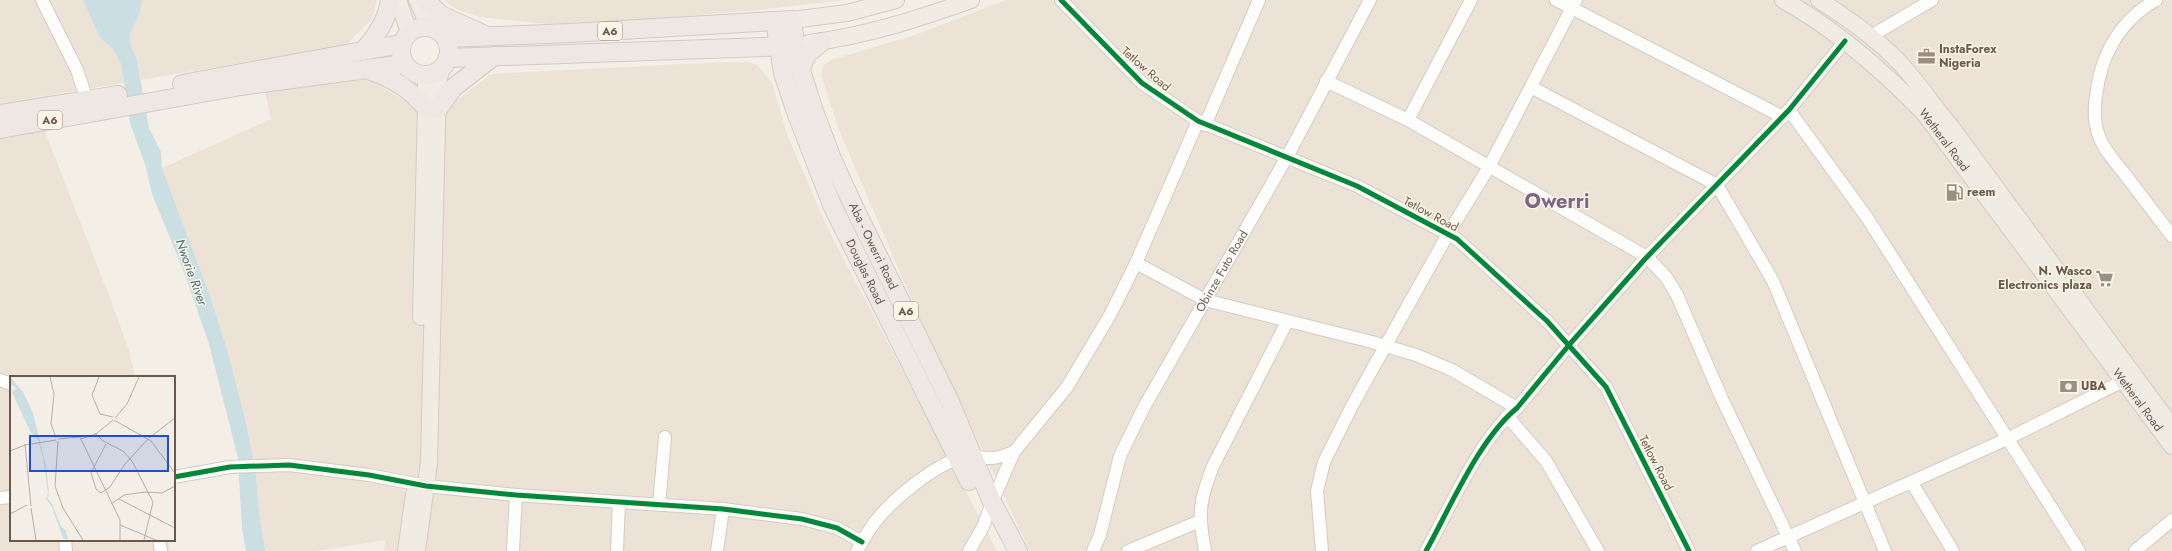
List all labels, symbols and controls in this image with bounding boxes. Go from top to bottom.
road number: A6 [598,22,622,40]
place label: InstaForex Nigeria [1939,40,1997,72]
street label: Tetlow Road [1117,42,1175,96]
office icon: InstaForex Nigeria [1916,46,1936,66]
street label: Wetheral Road [1915,105,1974,175]
road number: A6 [38,111,62,129]
fuel station icon: reem [1944,182,1964,202]
place label: reem [1967,183,1996,201]
district label: Owerri [1524,187,1590,216]
street label: Tetlow Road [1400,192,1462,236]
street label: Aba - Owerri Road [844,200,902,293]
street label: Obinze Futo Road [1191,227,1252,316]
water label: Nworie River [171,236,213,309]
street label: Douglas Road [841,236,889,307]
place label: N. Wasco Electronics plaza [1998,262,2092,294]
supermarket icon: N. Wasco Electronics plaza [2095,268,2115,288]
road number: A6 [894,302,918,320]
street label: Wetheral Road [2108,365,2167,435]
inset map [10,376,175,541]
bank icon: UBA [2058,376,2078,396]
place label: UBA [2081,377,2106,395]
street label: Tetlow Road [1634,432,1678,494]

